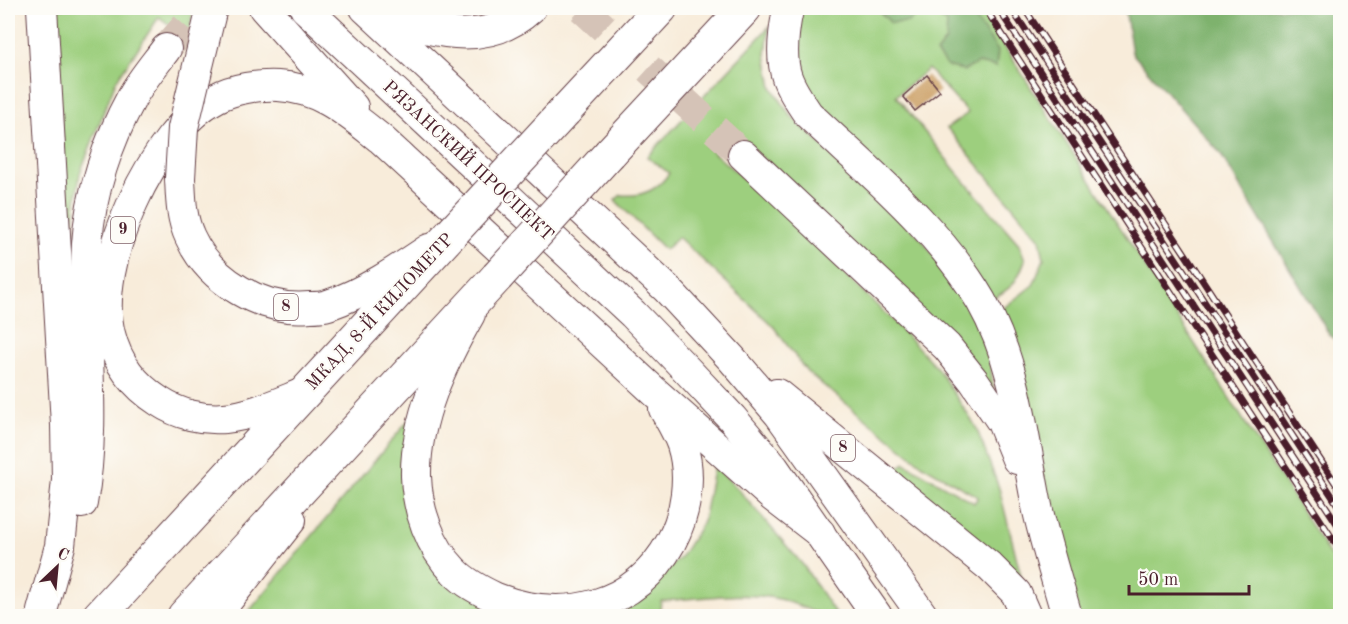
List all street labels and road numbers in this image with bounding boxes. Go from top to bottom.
street label: РЯЗАНСКИЙ ПРОСПЕКТ [379,75,559,245]
road number: 9 [111,217,135,243]
street label: МКАД, 8-Й КИЛОМЕТР [300,227,457,394]
road number: 8 [274,294,298,320]
road number: 8 [831,435,855,461]

